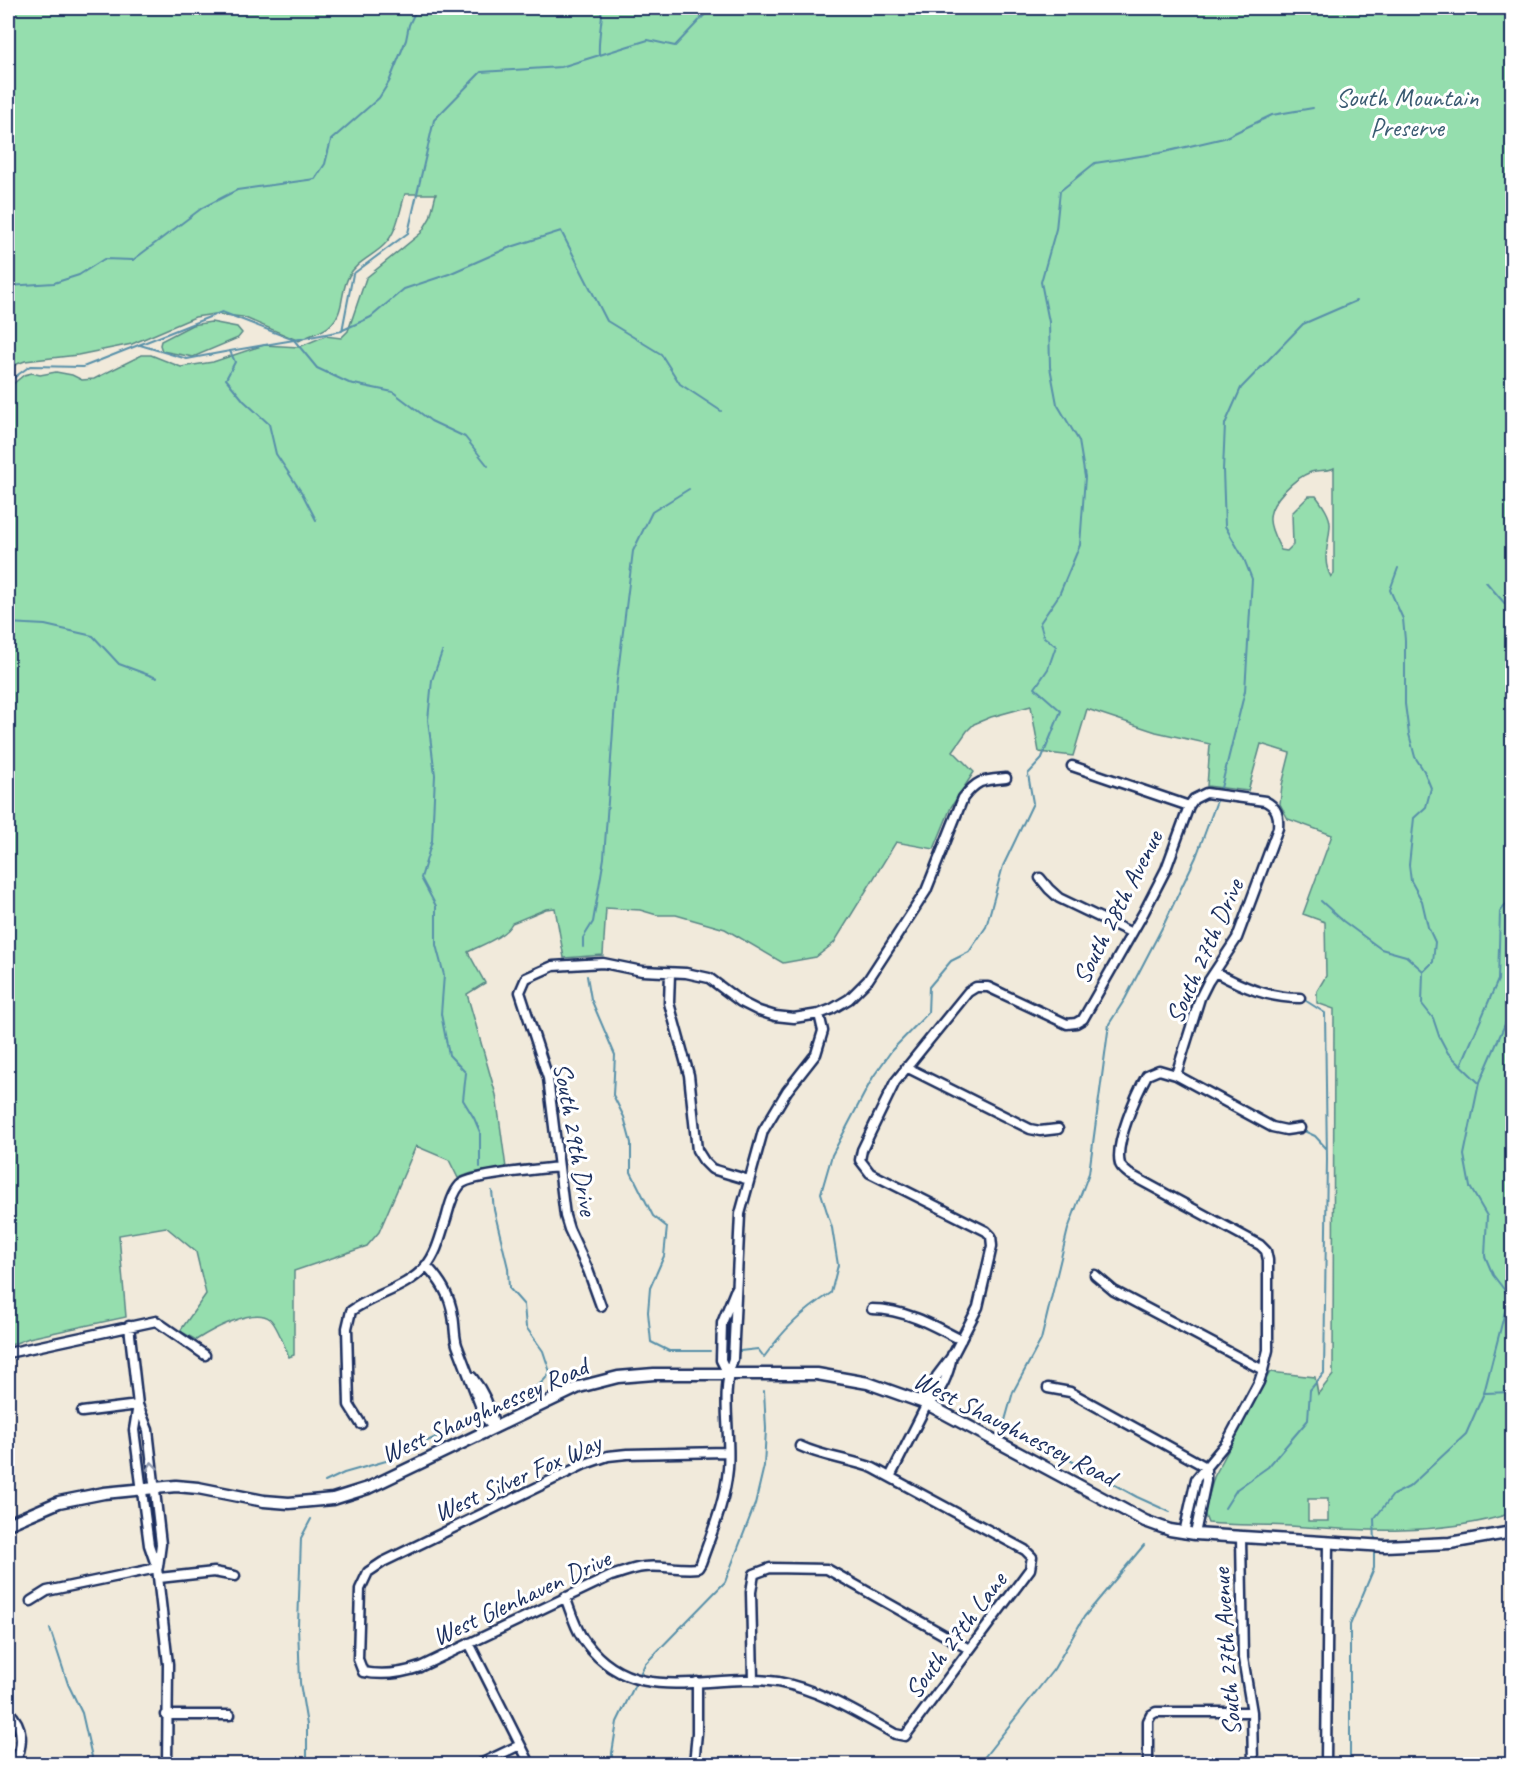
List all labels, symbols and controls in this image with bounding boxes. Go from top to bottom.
park label: South Mountain Preserve [1336,81,1479,144]
street label: South 28th Avenue [1065,824,1171,989]
street label: South 27th Drive [1158,872,1252,1029]
street label: South 29th Drive [546,1060,605,1220]
street label: West Shaughnessey Road [376,1349,596,1471]
street label: West Shaughnessey Road [908,1363,1125,1495]
street label: West Silver Fox Way [429,1425,608,1529]
one-way arrow [146,1462,159,1471]
street label: West Glenhaven Drive [427,1541,617,1653]
street label: South 27th Lane [897,1564,1015,1705]
street label: South 27th Avenue [1204,1566,1249,1737]

